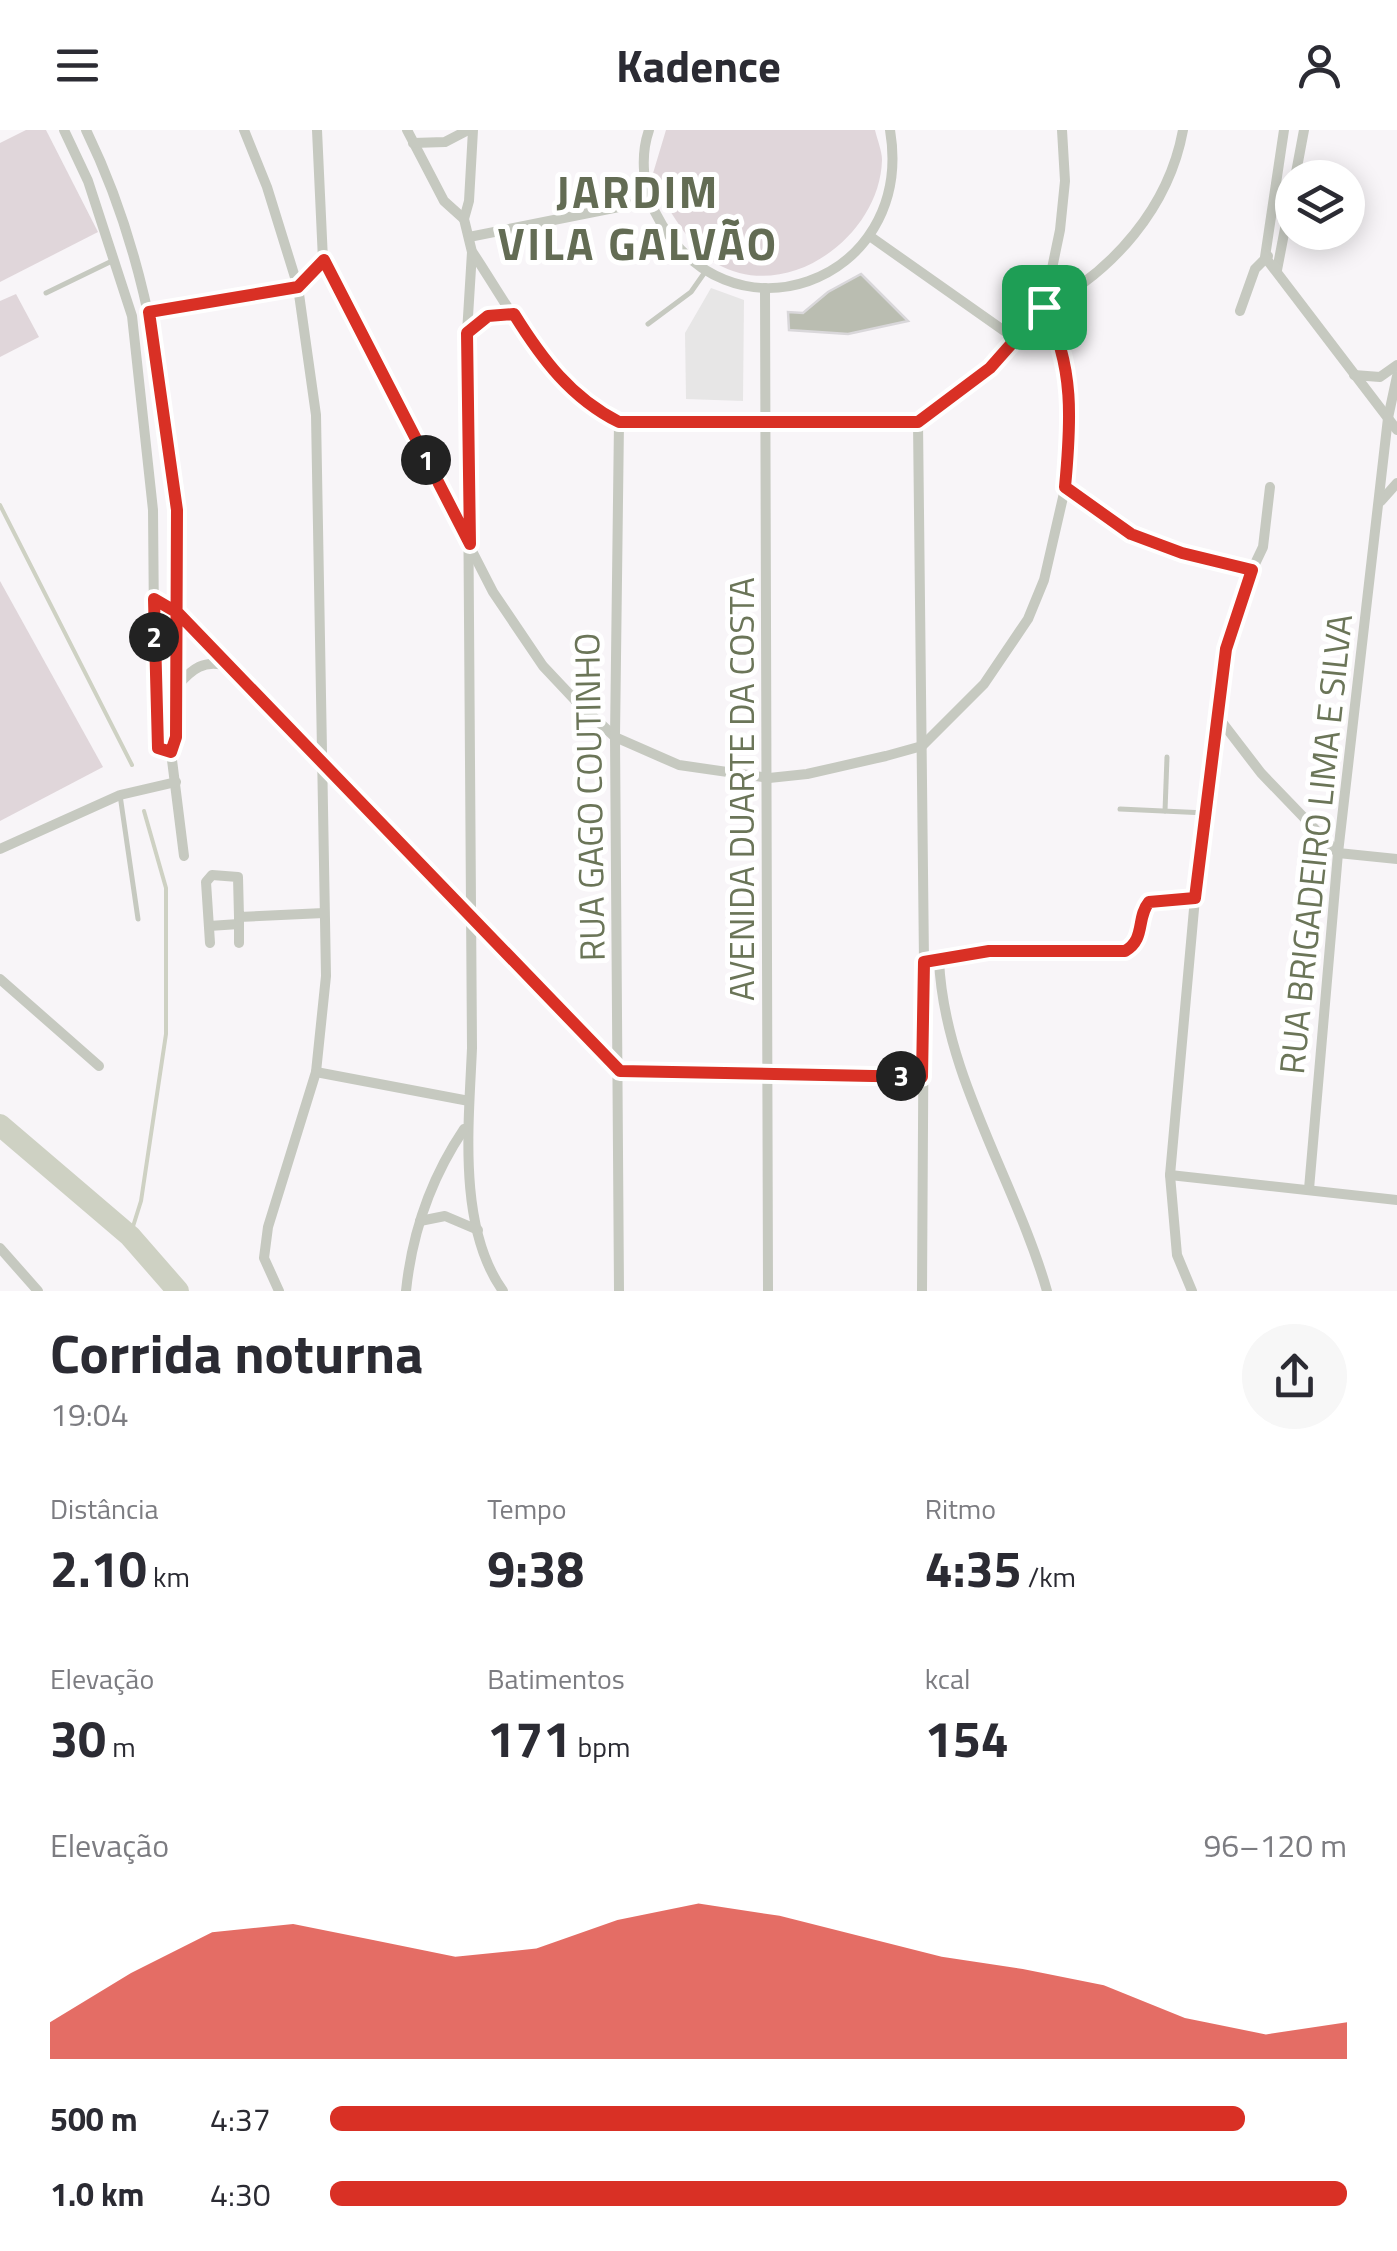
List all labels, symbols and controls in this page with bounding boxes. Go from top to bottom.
text: Kadence [616,31,781,99]
icon: menu [50,38,105,93]
icon: person [1292,38,1347,93]
district label: JARDIM VILA GALVÃO [498,157,779,277]
map controls [1275,160,1365,250]
button: layers [1275,160,1365,250]
pin [1002,265,1087,350]
icon: arrive [1017,280,1072,335]
pin: 1 [401,435,451,485]
text: 1 [418,438,434,481]
street label: AVENIDA DUARTE DA COSTA [714,577,768,1001]
street label: RUA BRIGADEIRO LIMA E SILVA [1264,611,1366,1077]
pin: 2 [129,612,179,662]
text: 2 [146,615,162,658]
street label: RUA GAGO COUTINHO [559,632,619,962]
pin: 3 [876,1051,926,1101]
text: 3 [893,1054,909,1097]
text: Corrida noturna [50,1311,423,1394]
button: share [1242,1324,1347,1429]
text: 19:04 [50,1390,129,1438]
text: Distância [50,1487,158,1530]
text: Tempo [487,1487,567,1530]
text: Ritmo [925,1487,996,1530]
text: 2.10 [50,1530,147,1606]
text: 9:38 [487,1530,584,1606]
text: 4:35 [925,1530,1021,1606]
text: km [147,1555,190,1598]
text: /km [1021,1555,1076,1598]
text: Elevação [50,1657,154,1700]
text: Batimentos [487,1657,625,1700]
text: kcal [925,1657,970,1700]
text: 30 [50,1700,106,1776]
text: 171 [487,1700,571,1776]
text: 154 [925,1700,1009,1776]
text: m [106,1725,136,1768]
text: bpm [571,1725,630,1768]
text: Elevação [50,1821,169,1869]
text: 96–120 m [1203,1821,1347,1869]
text: 500 m [50,2095,138,2143]
text: 4:37 [210,2095,271,2143]
text: 1.0 km [50,2170,144,2218]
text: 4:30 [210,2170,271,2218]

